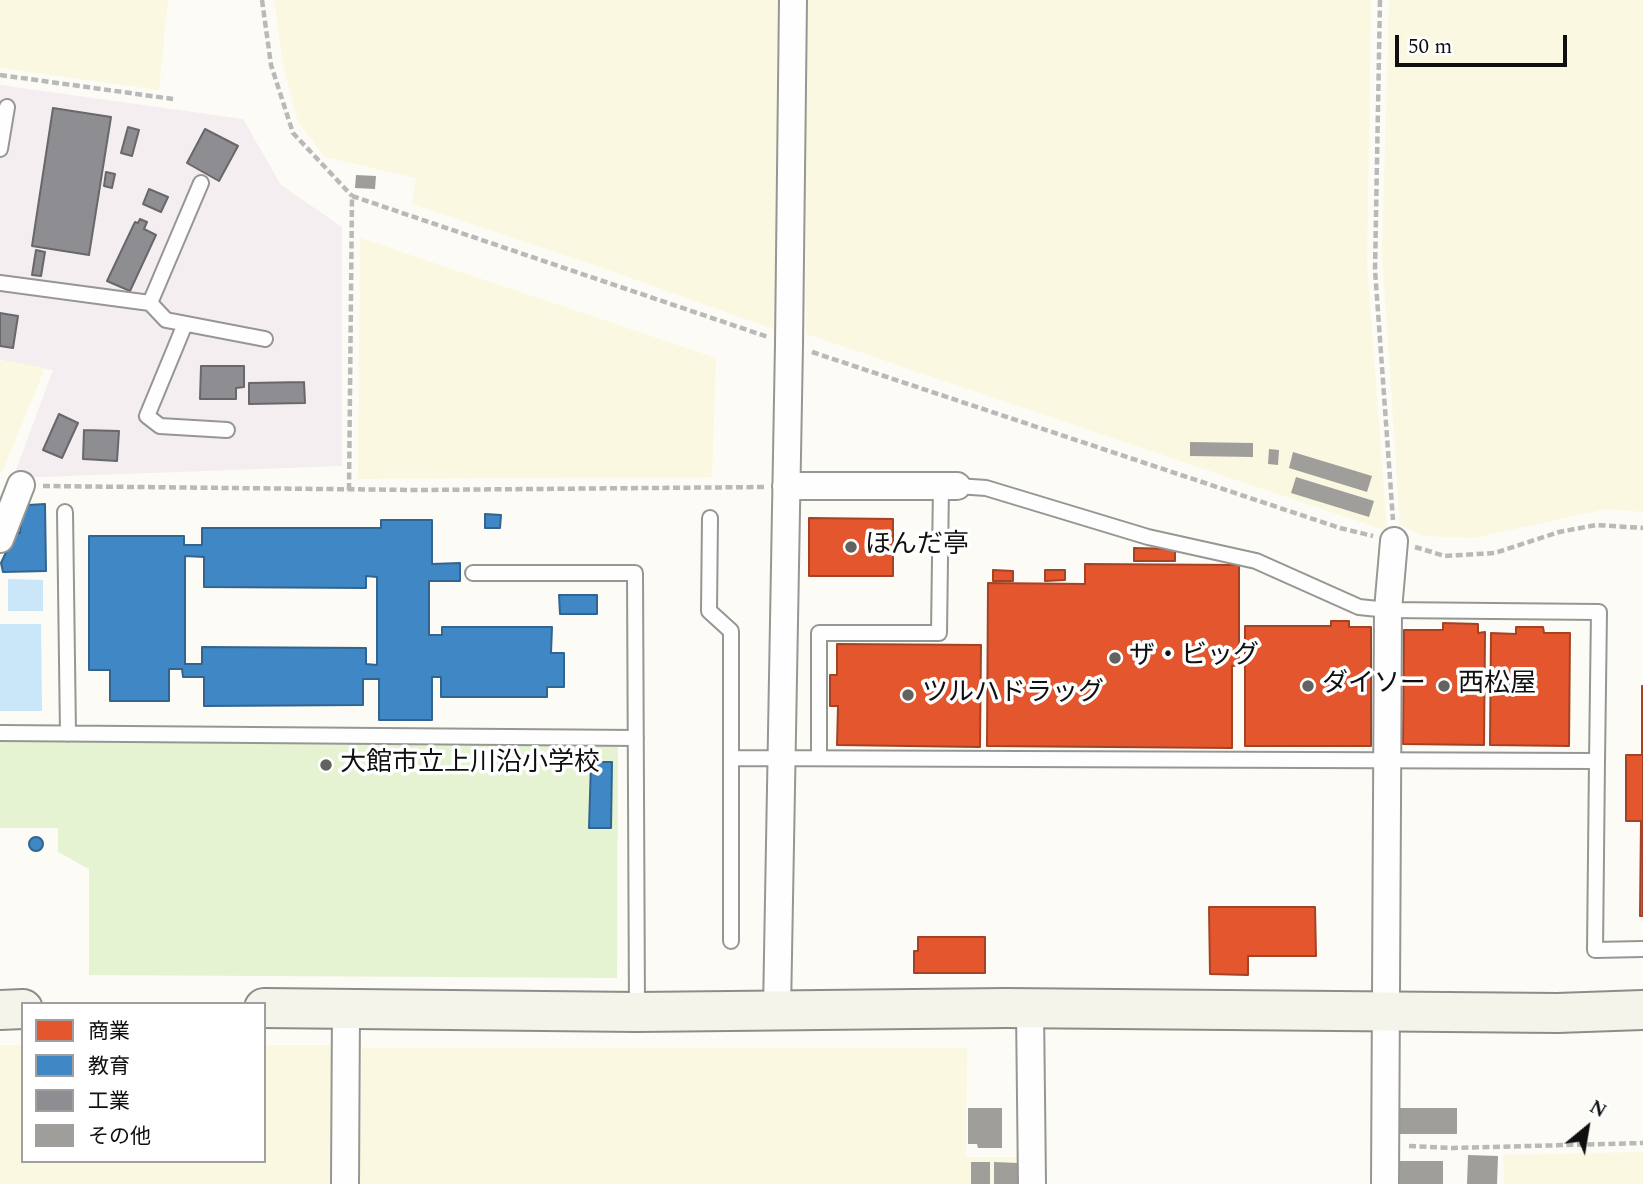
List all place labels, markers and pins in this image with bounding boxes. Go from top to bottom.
place label: ほんだ亭 [865,531,969,563]
marker: ほんだ亭 [843,539,859,555]
place label: ザ・ビッグ [1129,642,1259,674]
marker: ザ・ビッグ [1107,650,1123,666]
place label: ダイソー [1322,670,1426,702]
place label: 西松屋 [1458,670,1536,702]
marker: ダイソー [1300,678,1316,694]
marker: 西松屋 [1436,678,1452,694]
place label: ツルハドラッグ [922,679,1104,711]
marker: ツルハドラッグ [900,687,916,703]
place label: 大館市立上川沿小学校 [340,749,600,781]
marker: 大館市立上川沿小学校 [318,757,334,773]

